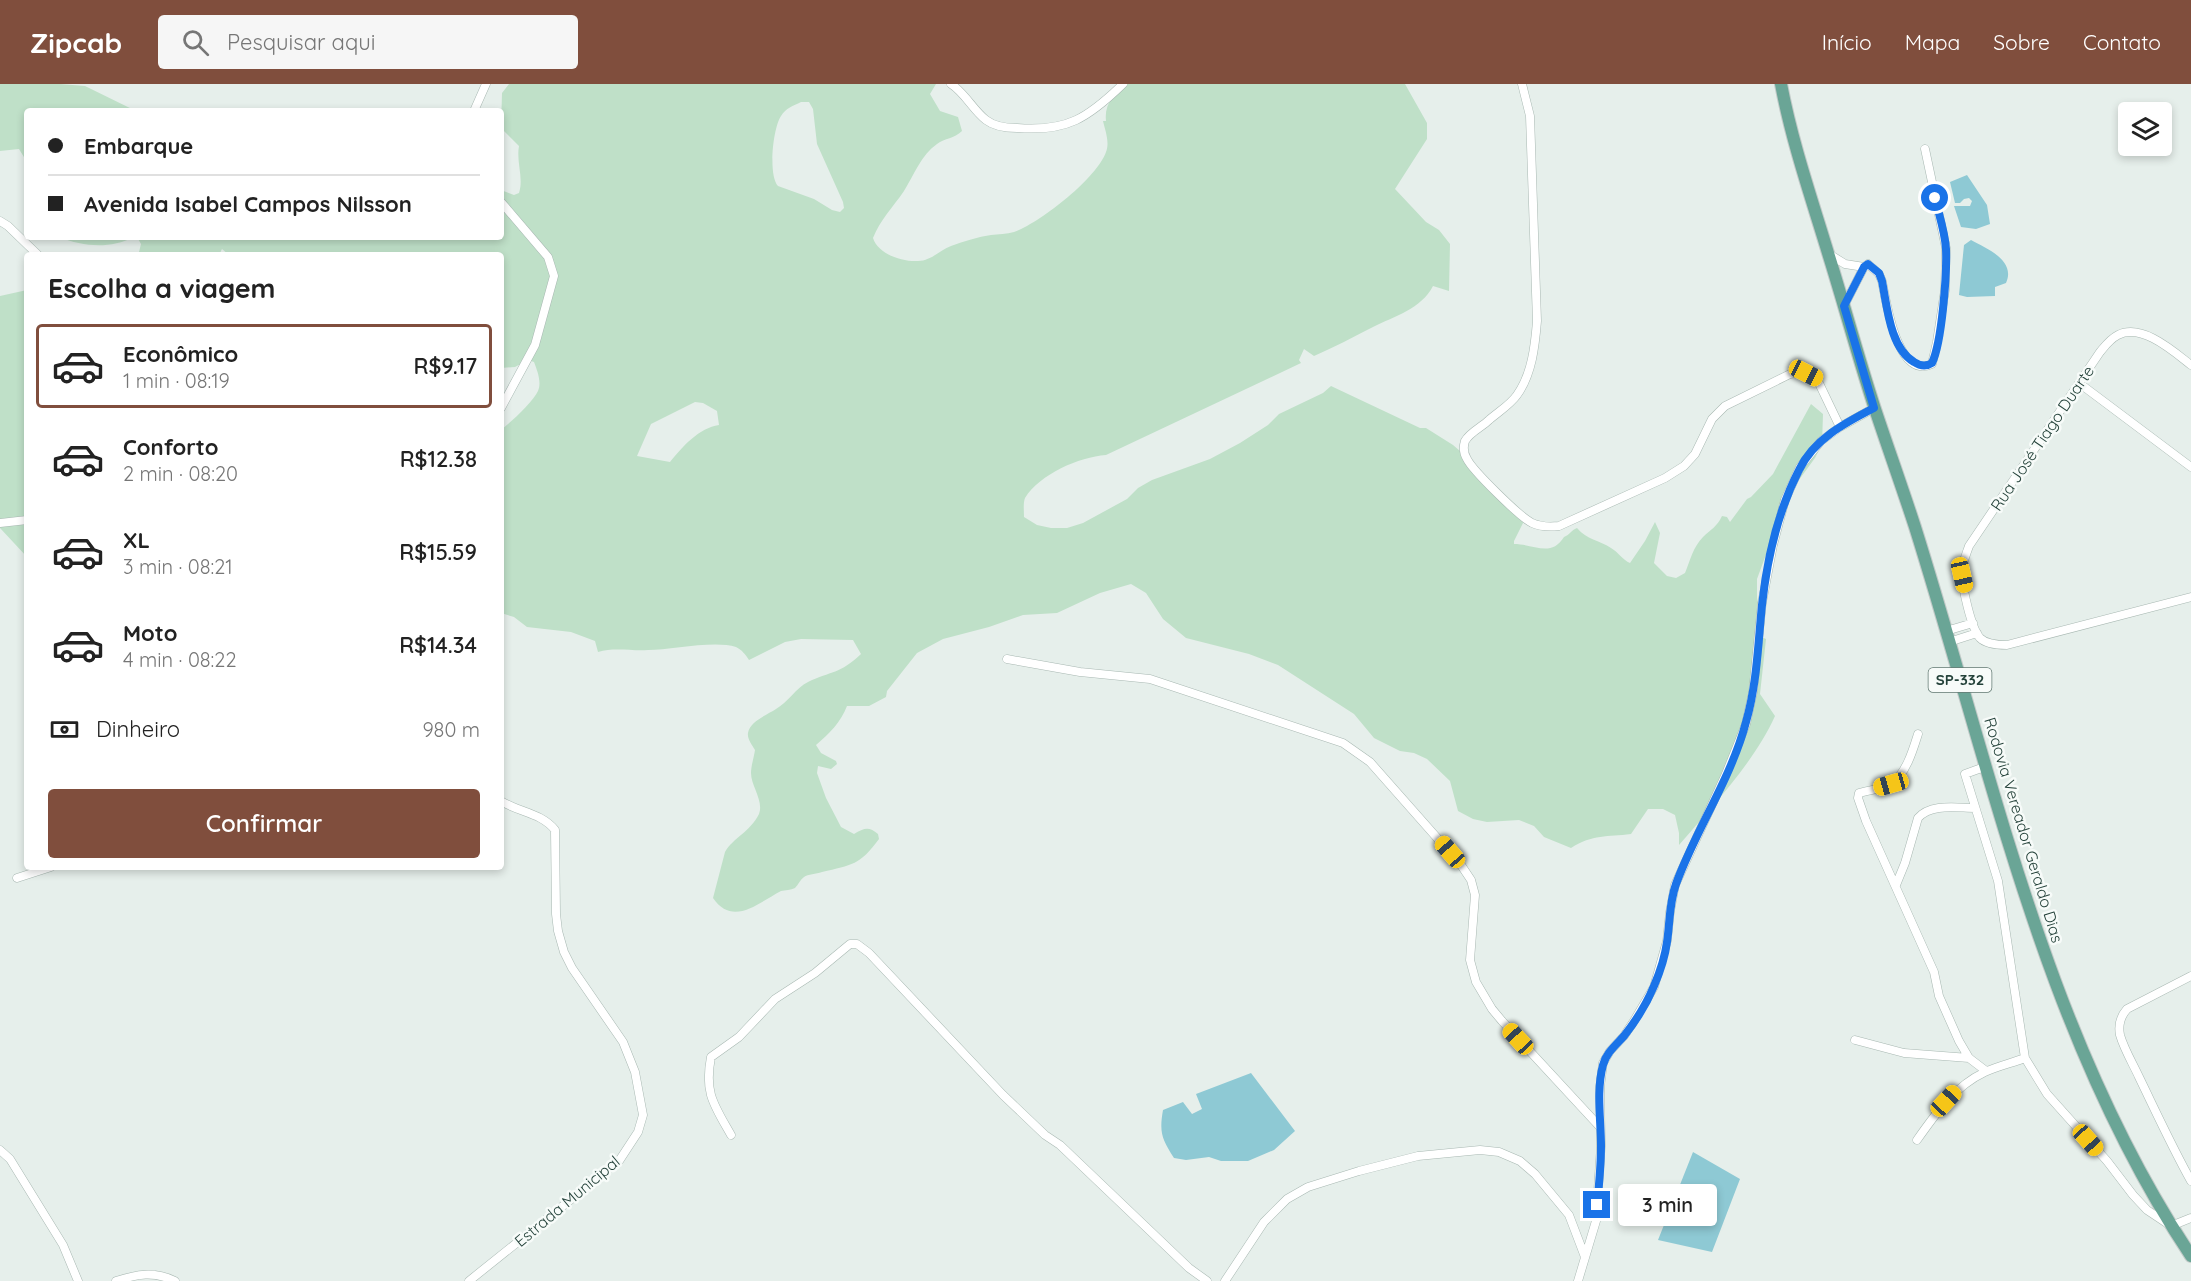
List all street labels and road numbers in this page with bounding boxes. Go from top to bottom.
street label: Rua José Tiago Duarte [1986,362,2098,514]
road number: SP-332 [1928,668,1992,692]
street label: Rodovia Vereador Geraldo Dias [1980,715,2068,945]
street label: Estrada Municipal [510,1151,624,1251]

